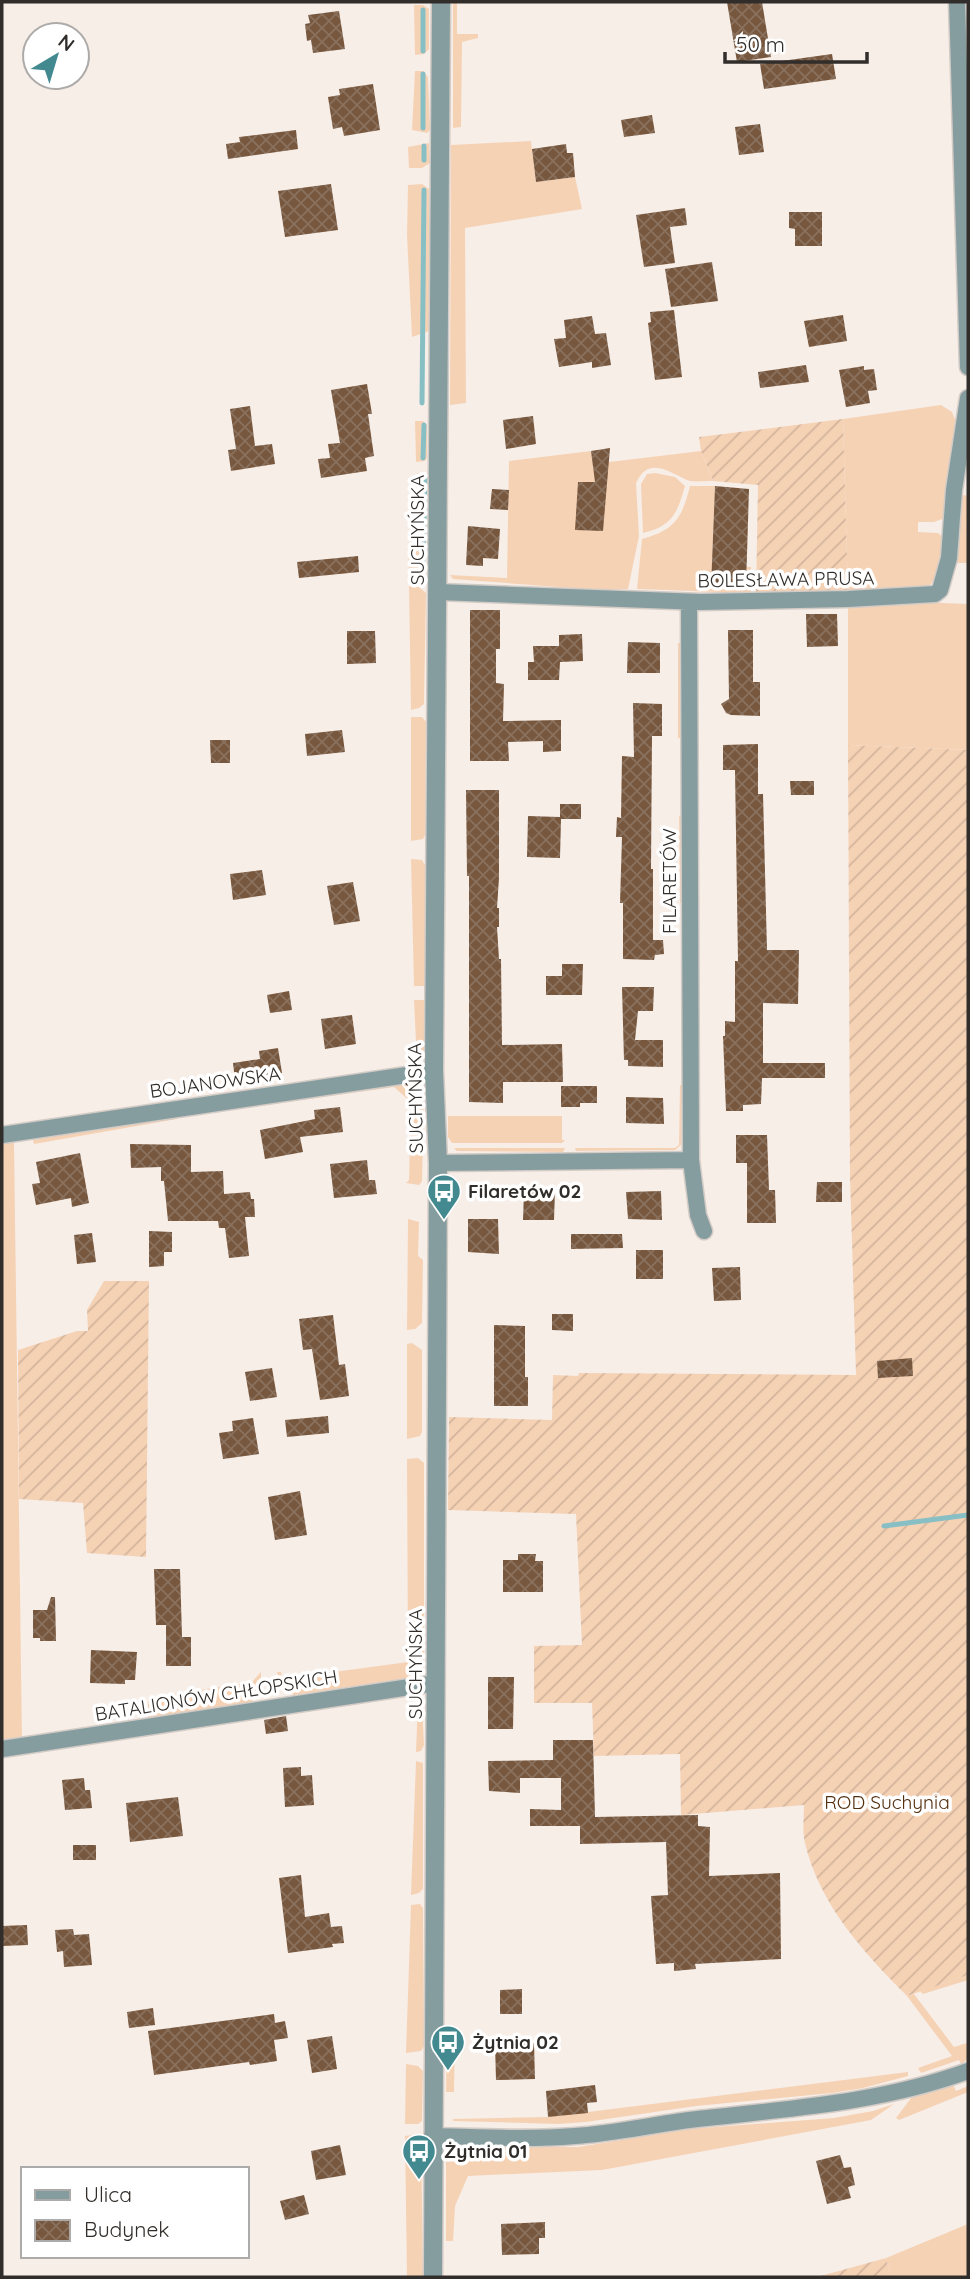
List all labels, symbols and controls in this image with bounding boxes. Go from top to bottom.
north arrow [21,21,91,91]
scale bar [725,21,867,65]
text: N [54,29,79,56]
text: 50 m [736,31,785,57]
street label: SUCHYŃSKA [405,475,429,585]
street label: BOLESŁAWA PRUSA [697,565,875,593]
street label: FILARETÓW [657,828,681,934]
street label: SUCHYŃSKA [402,1043,428,1153]
street label: BOJANOWSKA [148,1061,282,1103]
bus stop icon: Filaretów 02 [425,1172,463,1221]
place label: Filaretów 02 [468,1179,581,1203]
street label: SUCHYŃSKA [403,1609,427,1719]
street label: BATALIONÓW CHŁOPSKICH [93,1664,339,1726]
park label: ROD Suchynia [824,1790,950,1814]
bus stop icon: Żytnia 02 [429,2023,467,2072]
place label: Żytnia 02 [472,2030,559,2054]
bus stop icon: Żytnia 01 [400,2132,438,2181]
place label: Żytnia 01 [444,2139,527,2163]
legend [21,2167,248,2258]
text: Ulica [84,2181,132,2207]
text: Budynek [84,2216,170,2242]

